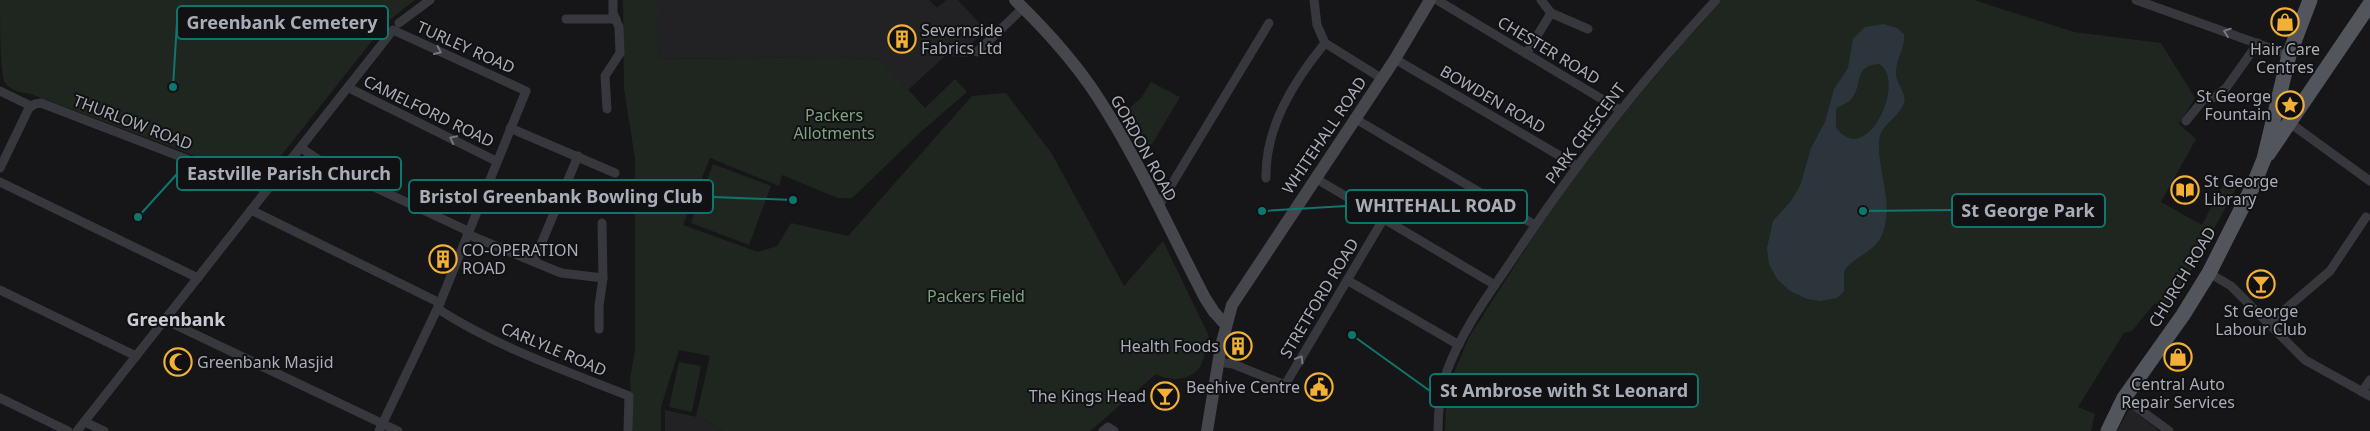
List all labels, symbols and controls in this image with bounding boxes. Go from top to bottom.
callout: Greenbank Cemetery [177,6,388,39]
shop icon: Hair Care Centres [2270,7,2300,37]
text: Greenbank Cemetery [186,10,378,34]
street label: CHESTER ROAD [1494,11,1604,89]
street label: TURLEY ROAD [414,16,518,78]
place label: Severnside Fabrics Ltd [921,19,1003,59]
building icon: Severnside Fabrics Ltd [887,24,917,54]
one-way arrow [2223,28,2232,38]
place label: Hair Care Centres [2250,38,2320,78]
one-way arrow [433,44,442,55]
street label: BOWDEN ROAD [1436,60,1550,138]
street label: CAMELFORD ROAD [360,70,498,152]
street label: WHITEHALL ROAD [1277,72,1371,198]
street label: PARK CRESCENT [1540,78,1630,188]
place label: St George Fountain [2197,85,2271,125]
street label: THURLOW ROAD [70,89,196,155]
place icon: St George Fountain [2275,90,2305,120]
street label: GORDON ROAD [1106,91,1182,205]
park label: Packers Allotments [793,104,875,144]
one-way arrow [449,135,458,145]
callout: Eastville Parish Church [177,157,401,190]
text: Eastville Parish Church [187,161,391,185]
place label: St George Library [2204,170,2278,210]
library icon: St George Library [2170,175,2200,205]
callout: Bristol Greenbank Bowling Club [409,180,713,213]
text: Bristol Greenbank Bowling Club [419,184,703,208]
callout: WHITEHALL ROAD [1346,190,1527,223]
text: WHITEHALL ROAD [1356,193,1517,217]
callout: St George Park [1952,194,2105,227]
text: St George Park [1961,198,2095,222]
street label: CHURCH ROAD [2143,223,2221,331]
street label: STRETFORD ROAD [1275,234,1363,362]
place label: CO-OPERATION ROAD [462,239,579,279]
building icon: CO-OPERATION ROAD [428,244,458,274]
bar icon: St George Labour Club [2246,269,2276,299]
park label: Packers Field [927,285,1025,307]
place label: St George Labour Club [2215,300,2307,340]
district label: Greenbank [127,307,226,331]
street label: CARLYLE ROAD [498,317,610,381]
building icon: Health Foods [1223,331,1253,361]
place label: Health Foods [1120,335,1219,357]
shop icon: Central Auto Repair Services [2163,342,2193,372]
mosque icon: Greenbank Masjid [163,347,193,377]
place label: Greenbank Masjid [197,351,334,373]
one-way arrow [1294,355,1304,364]
public building icon: Beehive Centre [1304,372,1334,402]
place label: Central Auto Repair Services [2121,373,2235,413]
callout: St Ambrose with St Leonard [1430,374,1698,407]
place label: Beehive Centre [1186,376,1300,398]
text: St Ambrose with St Leonard [1440,378,1688,402]
bar icon: The Kings Head [1150,381,1180,411]
place label: The Kings Head [1029,385,1146,407]

